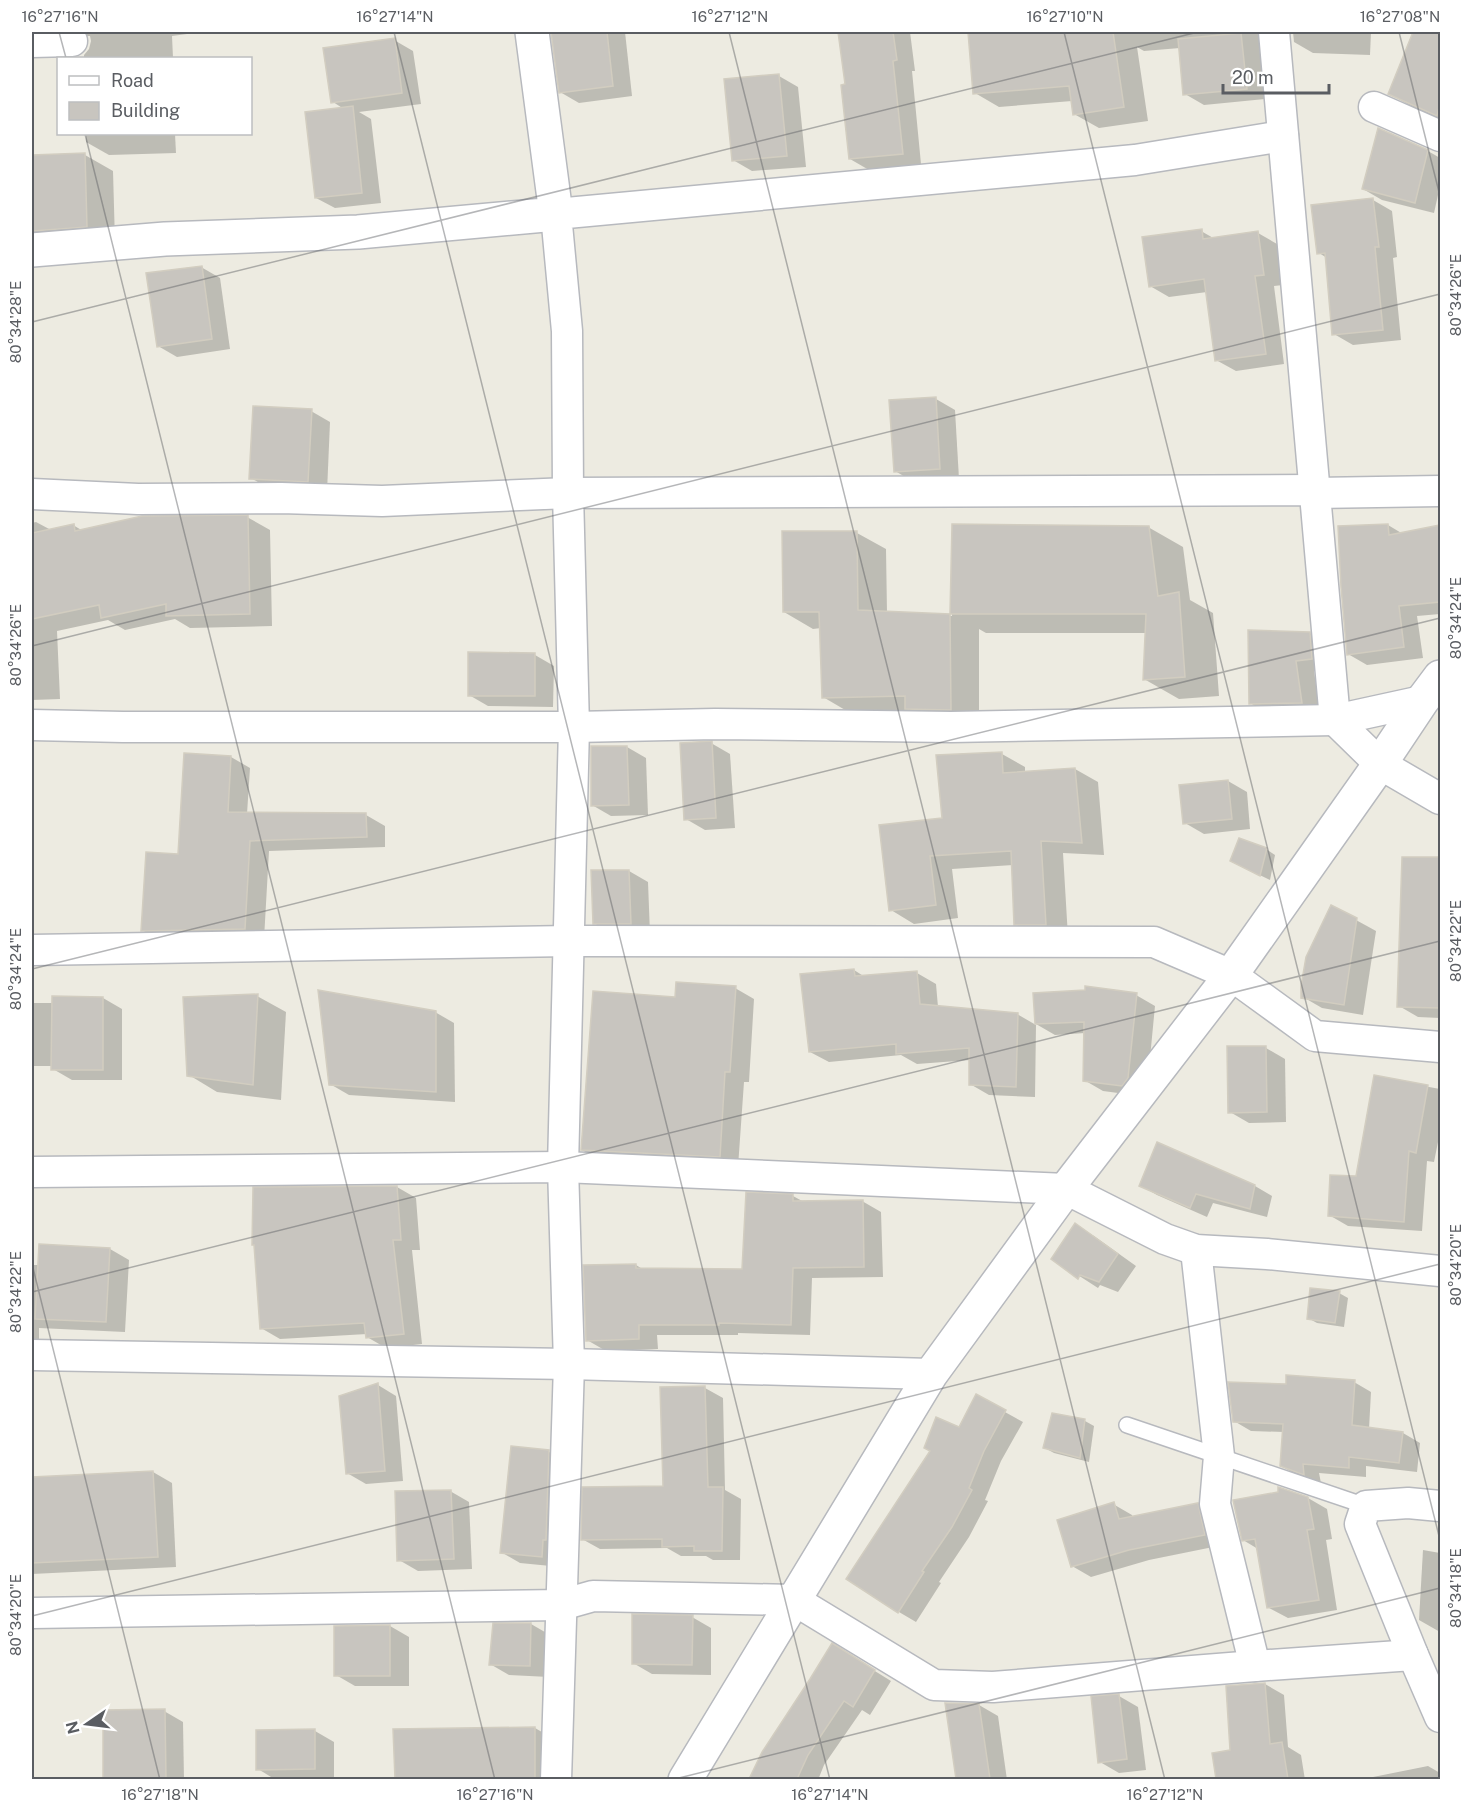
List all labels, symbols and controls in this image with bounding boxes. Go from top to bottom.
text: 16°27'16"N [21,8,99,25]
text: 16°27'14"N [356,8,434,25]
text: 16°27'12"N [692,8,768,25]
text: 16°27'10"N [1026,8,1104,25]
text: 16°27'08"N [1360,8,1440,25]
legend [57,57,252,135]
scale bar [1223,57,1330,95]
text: 20 m [1232,67,1274,88]
text: Road [111,70,154,91]
text: Building [111,100,180,121]
text: 80°34'26"E [1447,254,1464,336]
text: 80°34'28"E [7,281,24,363]
text: 80°34'24"E [1447,577,1464,659]
text: 80°34'26"E [7,604,24,686]
text: 80°34'22"E [1447,900,1464,982]
text: 80°34'24"E [7,928,24,1010]
text: 80°34'20"E [1447,1224,1464,1306]
text: 80°34'22"E [7,1251,24,1333]
text: 80°34'18"E [1447,1548,1464,1628]
text: 80°34'20"E [7,1574,24,1656]
north arrow [57,1694,117,1754]
text: N [62,1719,84,1736]
text: 16°27'18"N [121,1786,199,1803]
text: 16°27'16"N [456,1786,534,1803]
text: 16°27'14"N [791,1786,869,1803]
text: 16°27'12"N [1127,1786,1203,1803]

